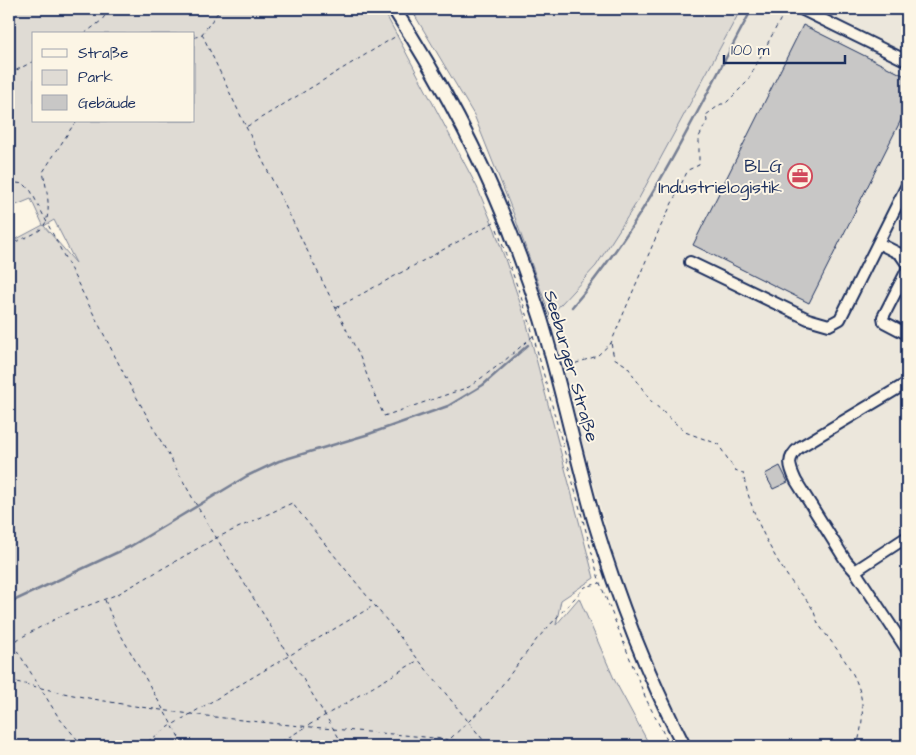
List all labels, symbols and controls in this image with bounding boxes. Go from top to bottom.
legend [32,32,195,122]
scale bar [724,32,845,64]
text: 100 m [731,40,770,61]
text: Straße [78,43,128,64]
text: Park [78,67,113,88]
text: Gebäude [78,93,136,114]
place label: BLG Industrielogistik [658,154,783,201]
office icon: BLG Industrielogistik [787,163,813,189]
street label: Seeburger Straße [536,287,605,445]

